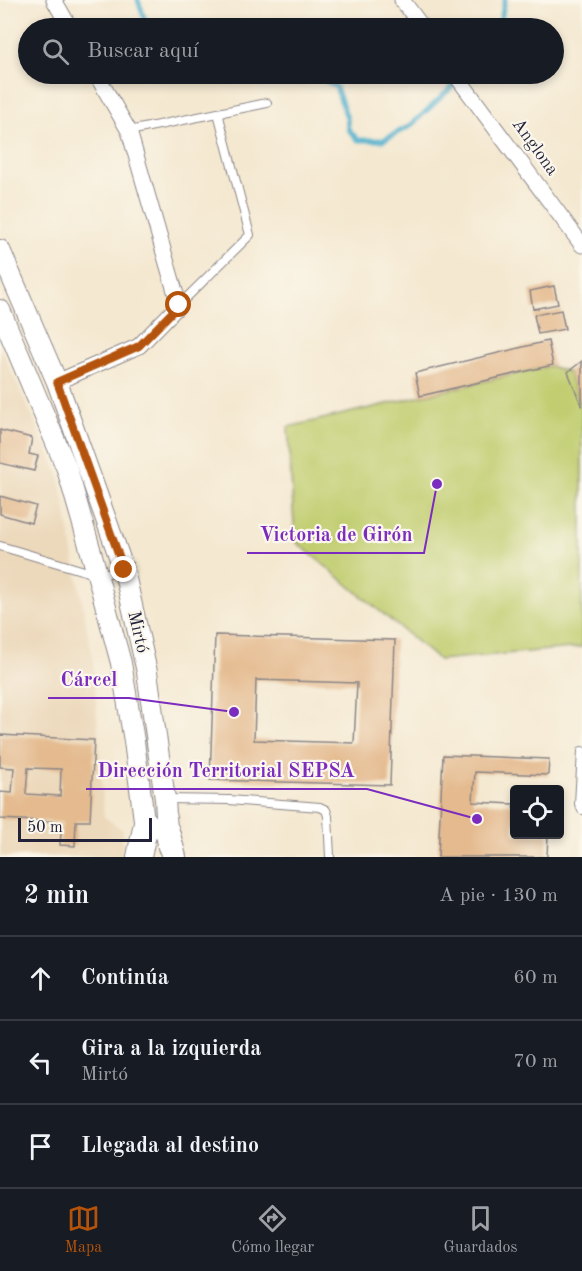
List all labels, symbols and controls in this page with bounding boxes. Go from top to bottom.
search box [18,18,564,84]
icon: search [39,35,72,68]
text: Buscar aquí [87,40,199,62]
street label: Anglona [508,115,562,179]
route start [165,291,191,317]
callout: Victoria de Girón [247,515,424,553]
text: Victoria de Girón [259,526,413,546]
route end [110,556,136,582]
street label: Mirtó [124,609,152,655]
callout: Cárcel [48,660,129,698]
text: Cárcel [61,671,118,691]
callout: Dirección Territorial SEPSA [86,751,367,789]
text: Dirección Territorial SEPSA [97,762,355,782]
map controls [510,785,564,839]
button: locate [510,785,564,839]
scale bar [18,815,152,842]
text: 50 m [27,820,63,836]
text: 2 min [24,883,89,909]
text: A pie · 130 m [439,886,558,906]
icon: ahead [24,962,57,995]
text: Continúa [81,967,169,989]
text: 60 m [513,968,558,988]
text: Gira a la izquierda [81,1038,261,1060]
icon: left [24,1046,57,1079]
text: 70 m [513,1052,558,1072]
text: Mirtó [81,1065,128,1085]
icon: arrive [24,1130,57,1163]
text: Llegada al destino [81,1135,259,1157]
tab: Mapa [65,1202,102,1258]
tab: Cómo llegar [231,1202,314,1258]
tab: Guardados [443,1202,517,1258]

